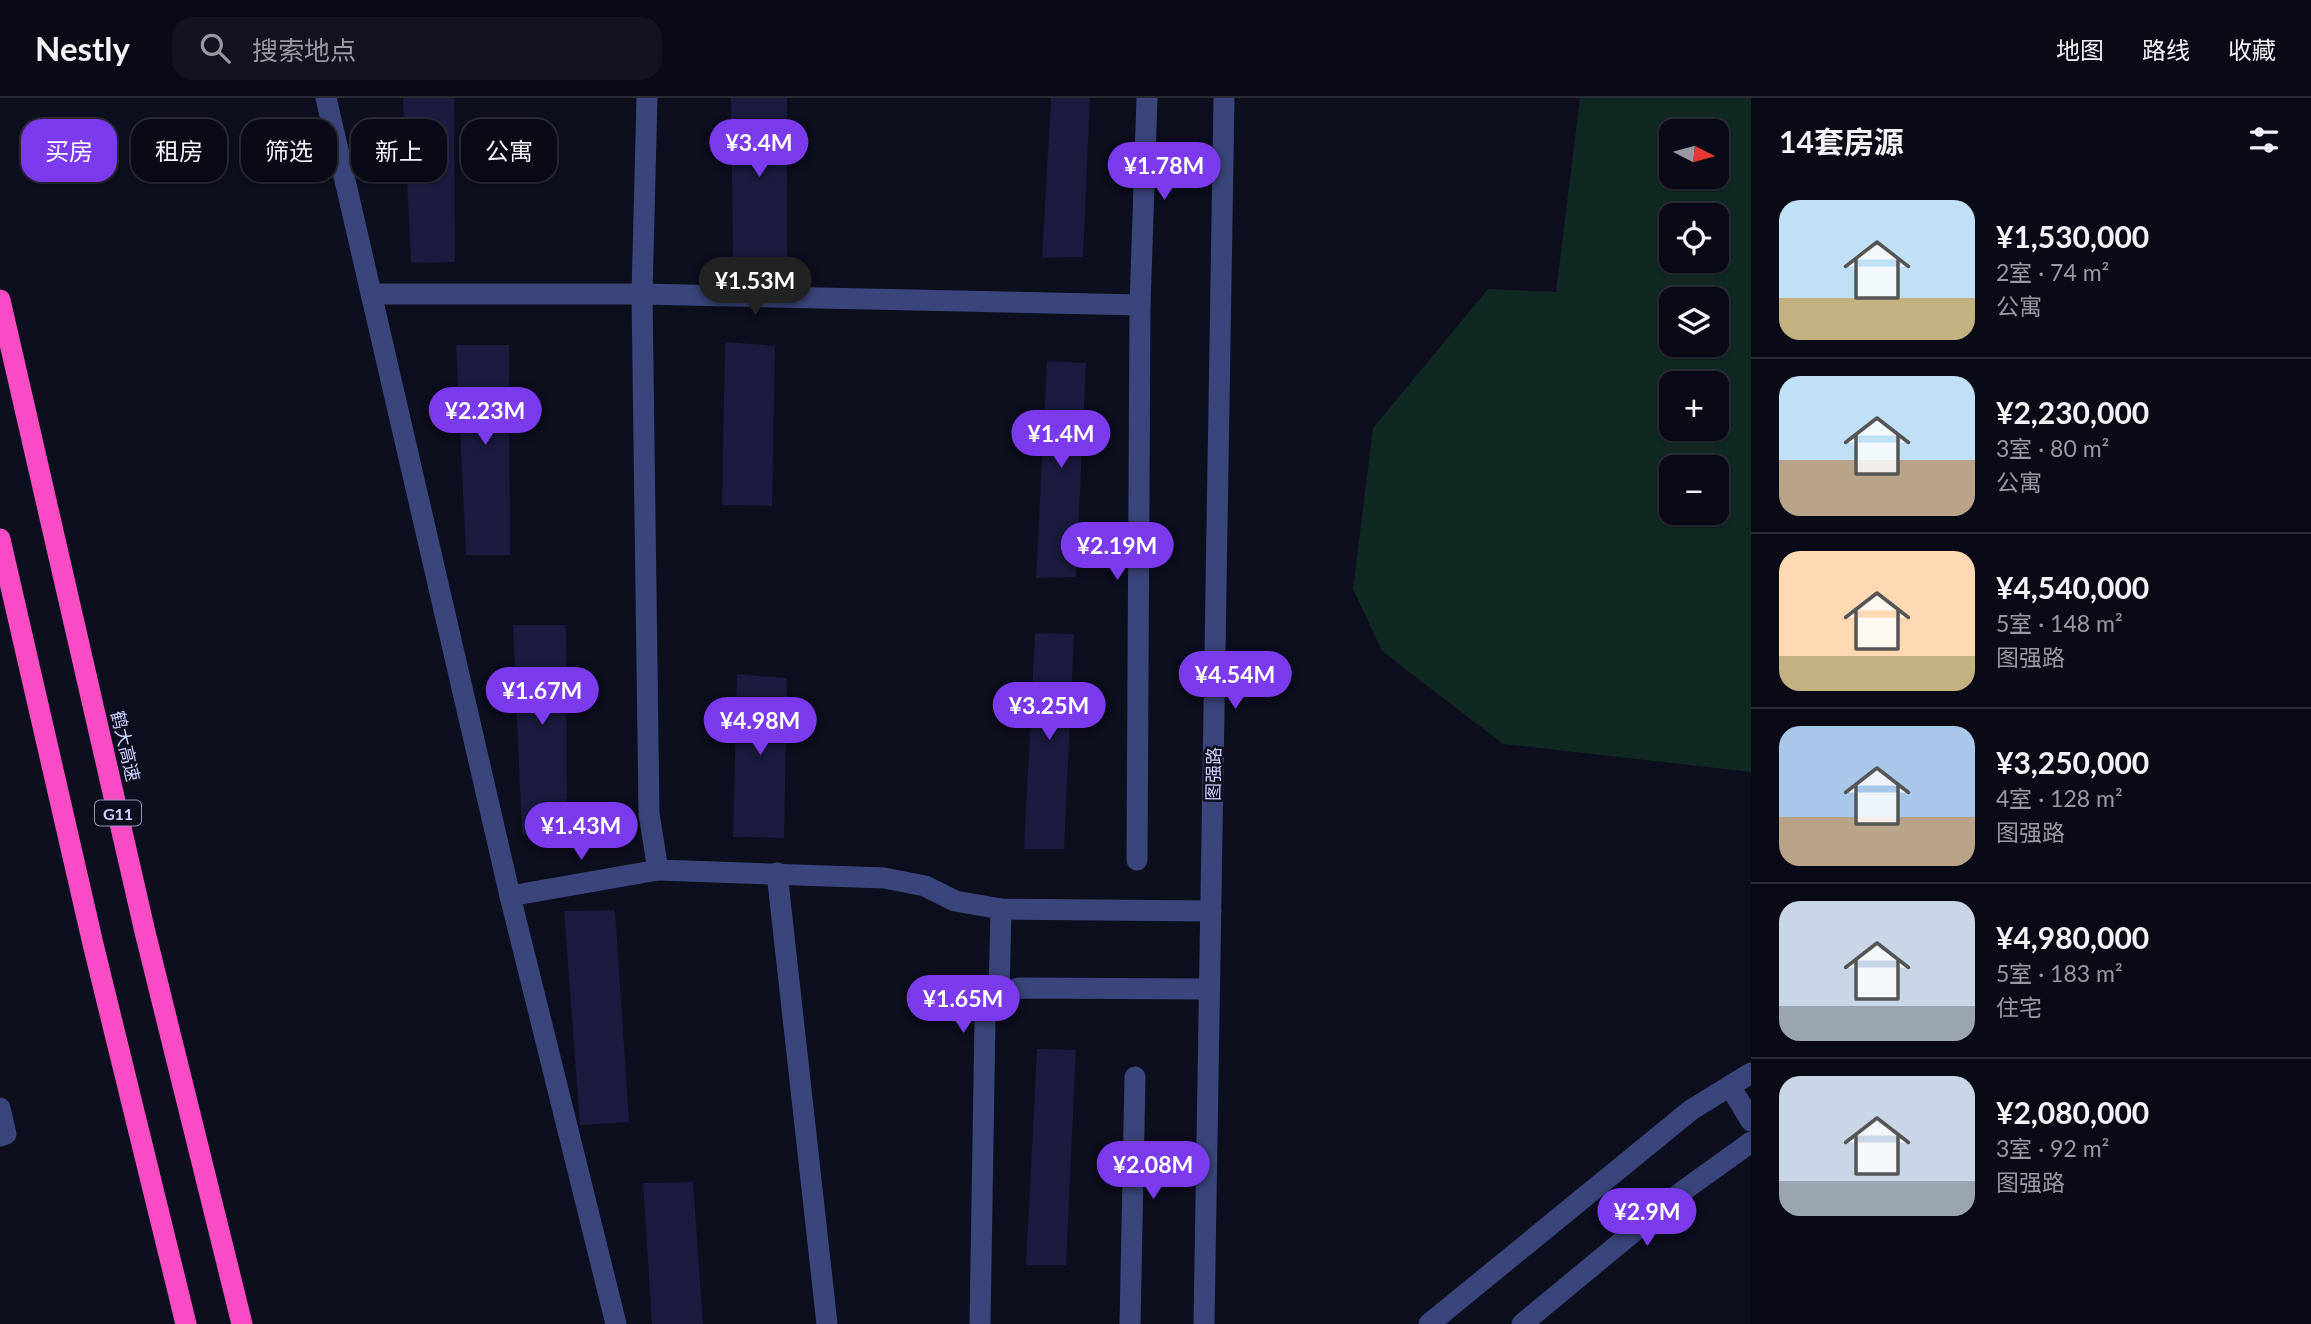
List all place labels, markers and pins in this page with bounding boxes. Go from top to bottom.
pin: ¥3.4M [710,120,808,179]
pin: ¥1.78M [1107,142,1221,202]
pin: ¥1.53M [698,258,812,317]
pin: ¥2.23M [428,388,542,447]
pin: ¥1.4M [1012,410,1110,470]
pin: ¥2.19M [1060,522,1174,582]
pin: ¥4.54M [1178,652,1292,711]
pin: ¥1.67M [485,668,599,727]
pin: ¥3.25M [992,682,1106,742]
pin: ¥4.98M [703,698,817,757]
pin: ¥1.43M [524,802,638,862]
pin: ¥1.65M [906,976,1020,1035]
pin: ¥2.08M [1096,1142,1210,1201]
pin: ¥2.9M [1598,1188,1696,1248]

